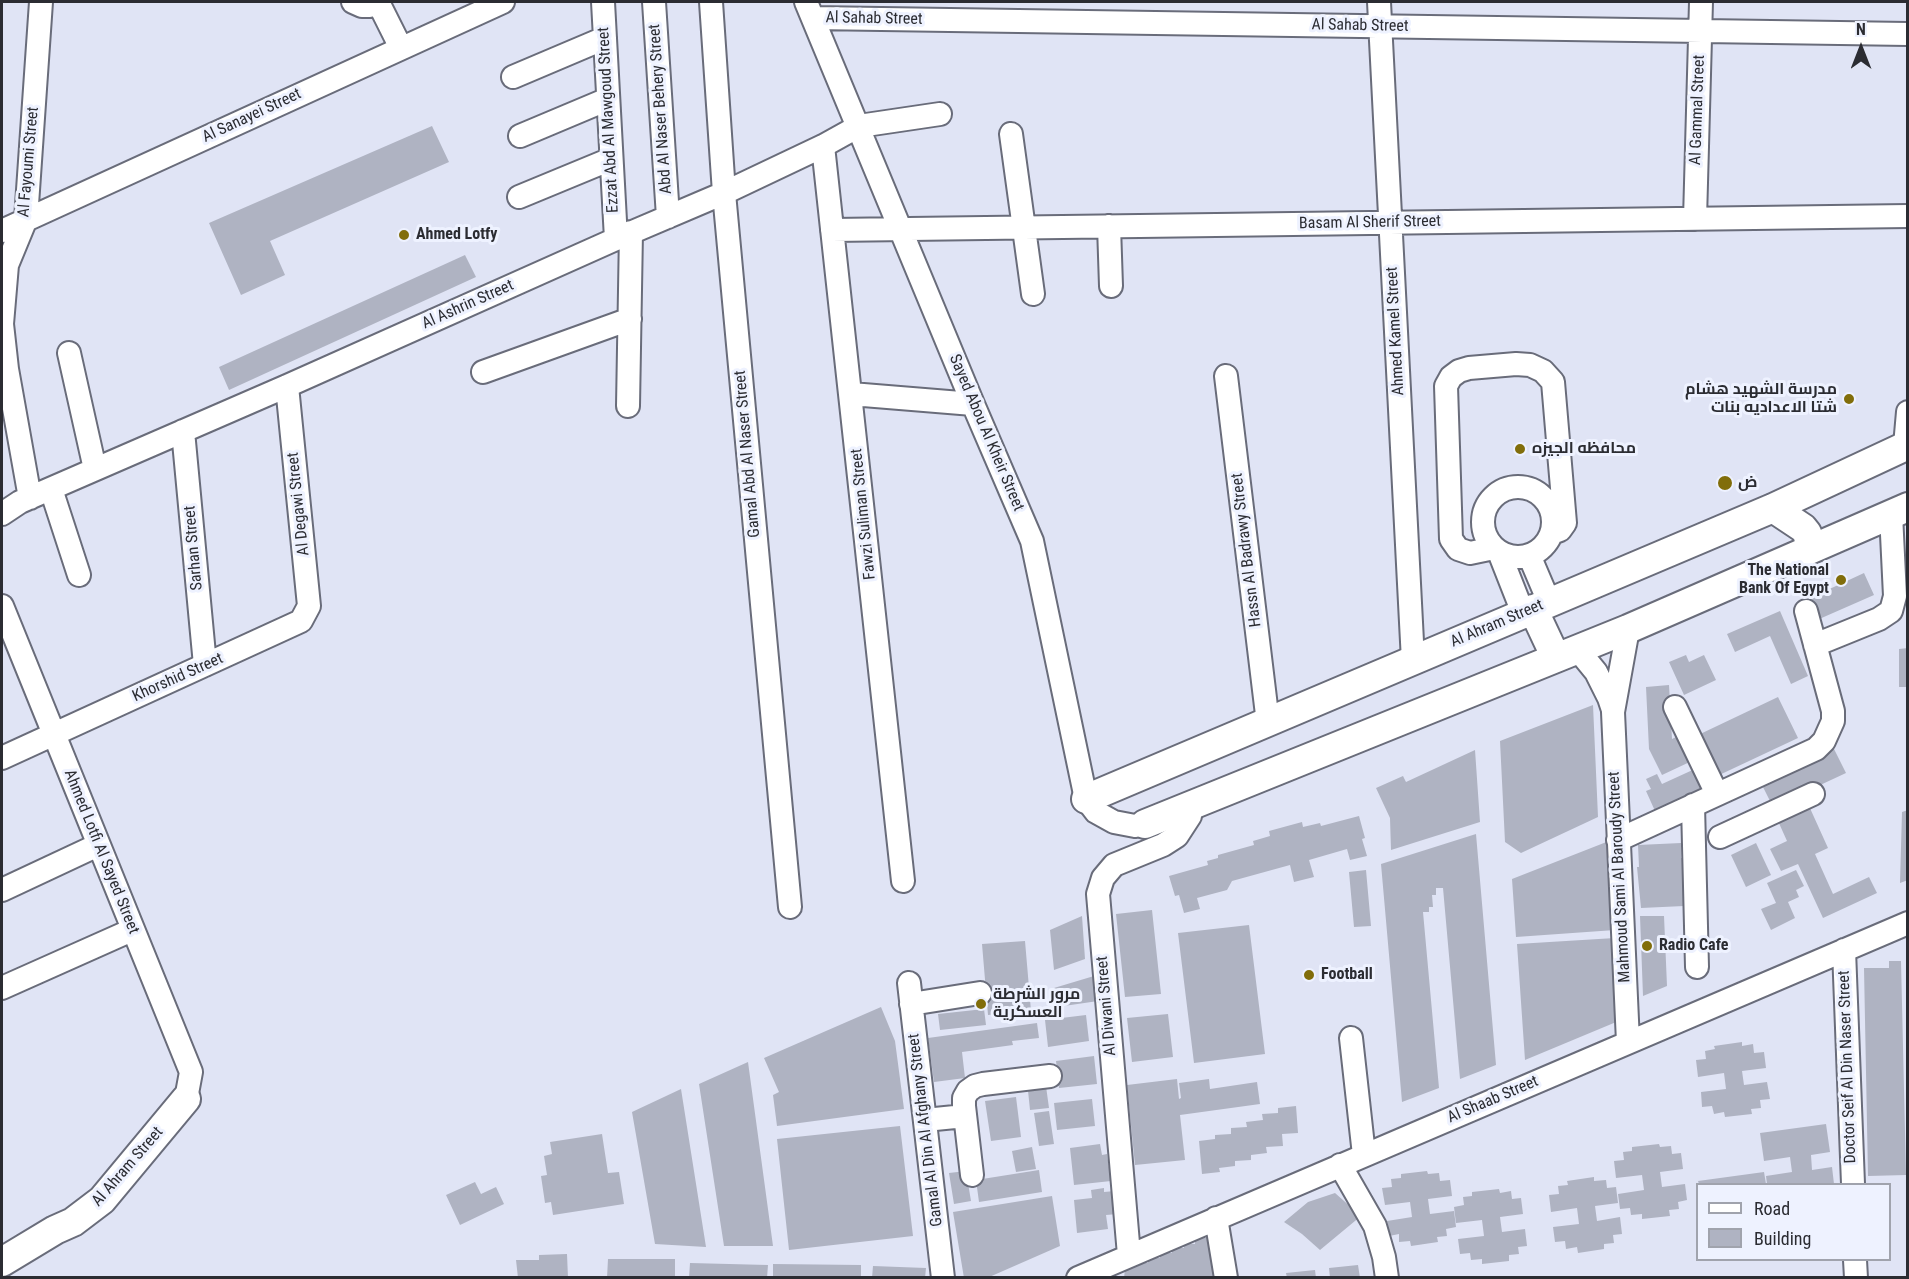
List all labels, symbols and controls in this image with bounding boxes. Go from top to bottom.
street label: Al Sahab Street [825,9,923,29]
street label: Al Sahab Street [1311,16,1409,36]
north arrow [1831,18,1891,78]
text: N [1856,20,1866,39]
street label: Abd Al Naser Behery Street [645,23,677,195]
street label: Ezzat Abd Al Mawgoud Street [595,26,623,214]
street label: Al Gammal Street [1686,55,1710,165]
street label: Al Sanayei Street [200,85,304,147]
street label: Al Fayoumi Street [15,106,43,218]
street label: Basam Al Sherif Street [1299,212,1441,234]
place label: Ahmed Lotfy [416,225,497,245]
marker: Ahmed Lotfy [397,228,411,242]
street label: Ahmed Kamel Street [1383,266,1409,396]
street label: Al Ashrin Street [419,276,517,334]
street label: Sayed Abou Al Kheir Street [944,352,1028,514]
street label: Gamal Abd Al Naser Street [731,370,765,538]
place label: مدرسة الشهيد هشام شتا الاعداديه بنات [1685,380,1837,418]
marker: مدرسة الشهيد هشام شتا الاعداديه بنات [1842,392,1856,406]
place label: محافظه الجيزه [1532,439,1636,459]
marker: محافظه الجيزه [1513,442,1527,456]
street label: Fawzi Suliman Street [848,447,880,581]
street label: Al Degawi Street [284,451,314,557]
street label: Hassn Al Badrawy Street [1228,472,1266,628]
place label: ض [1738,473,1757,493]
marker: ض [1716,474,1734,492]
street label: Sarhan Street [181,505,207,591]
place label: The National Bank Of Egypt [1739,561,1829,599]
marker: The National Bank Of Egypt [1834,573,1848,587]
street label: Al Ahram Street [1448,596,1546,652]
street label: Khorshid Street [130,649,226,707]
street label: Ahmed Lotfi Al Sayed Street [59,767,143,937]
street label: Mahmoud Sami Al Baroudy Street [1605,771,1635,983]
place label: Radio Cafe [1659,936,1728,956]
marker: Radio Cafe [1640,939,1654,953]
street label: Al Diwani Street [1093,955,1121,1057]
place label: Football [1321,965,1373,985]
marker: Football [1302,968,1316,982]
street label: Doctor Seif Al Din Naser Street [1835,970,1861,1164]
place label: مرور الشرطة العسكرية [993,985,1080,1023]
marker: مرور الشرطة العسكرية [974,997,988,1011]
street label: Gamal Al Din Al Afghany Street [905,1032,947,1228]
street label: Al Shaab Street [1445,1072,1541,1128]
street label: Al Ahram Street [88,1123,168,1211]
legend [1696,1183,1891,1261]
text: Road [1754,1198,1790,1219]
text: Building [1754,1228,1811,1249]

